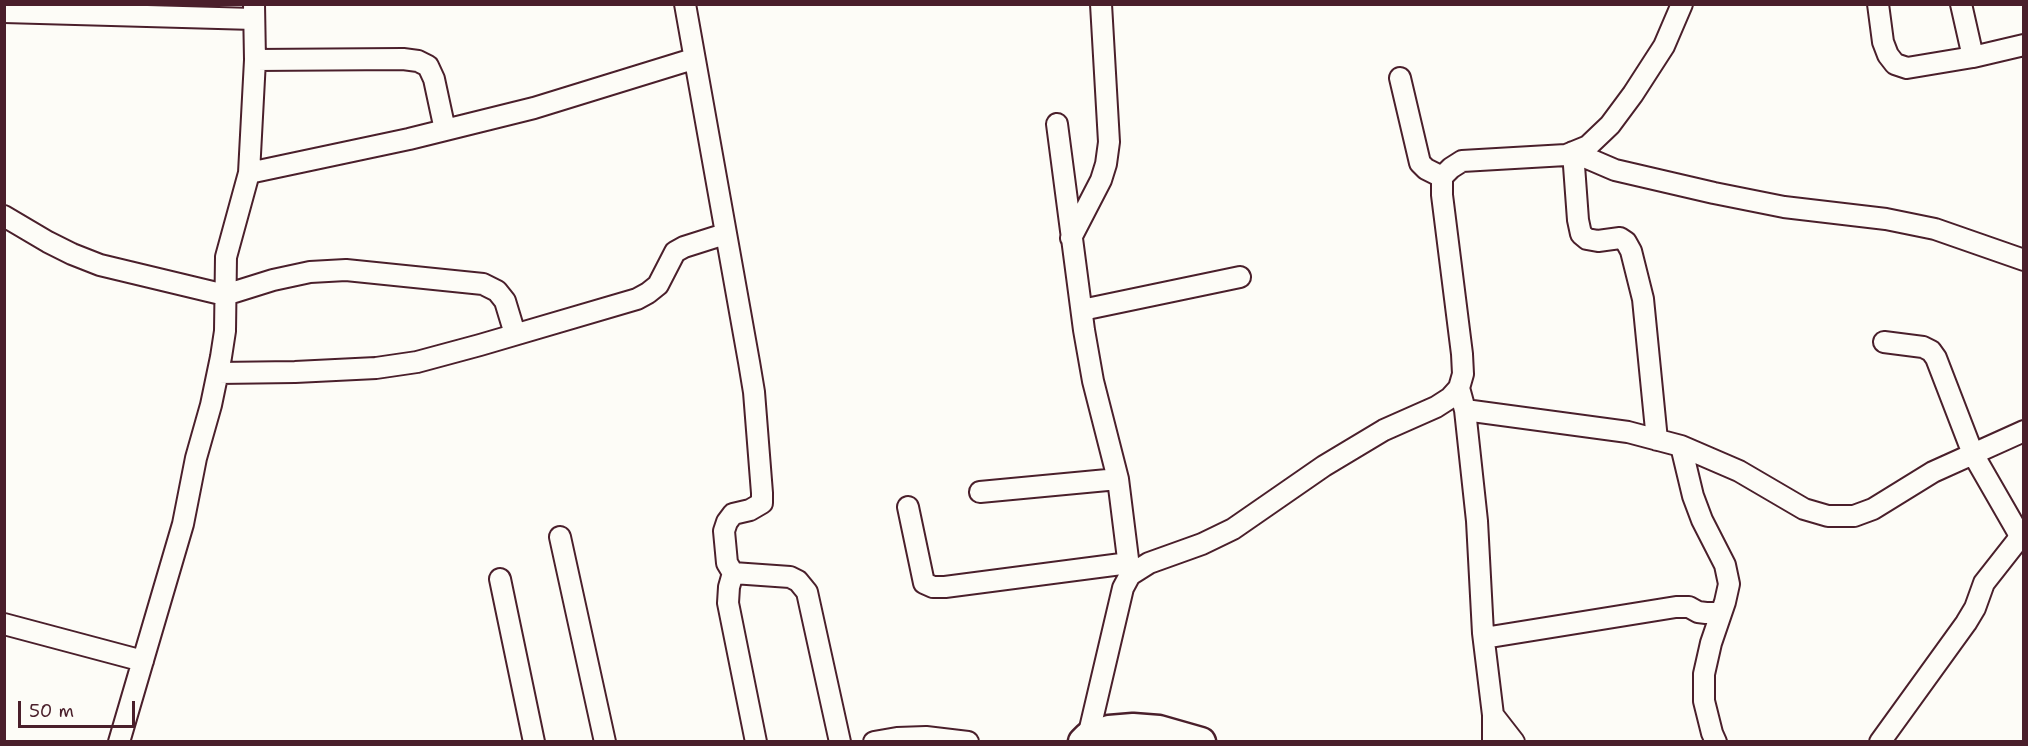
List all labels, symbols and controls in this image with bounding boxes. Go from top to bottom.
scale bar [21,689,138,727]
text: 50 m [29,699,74,723]

